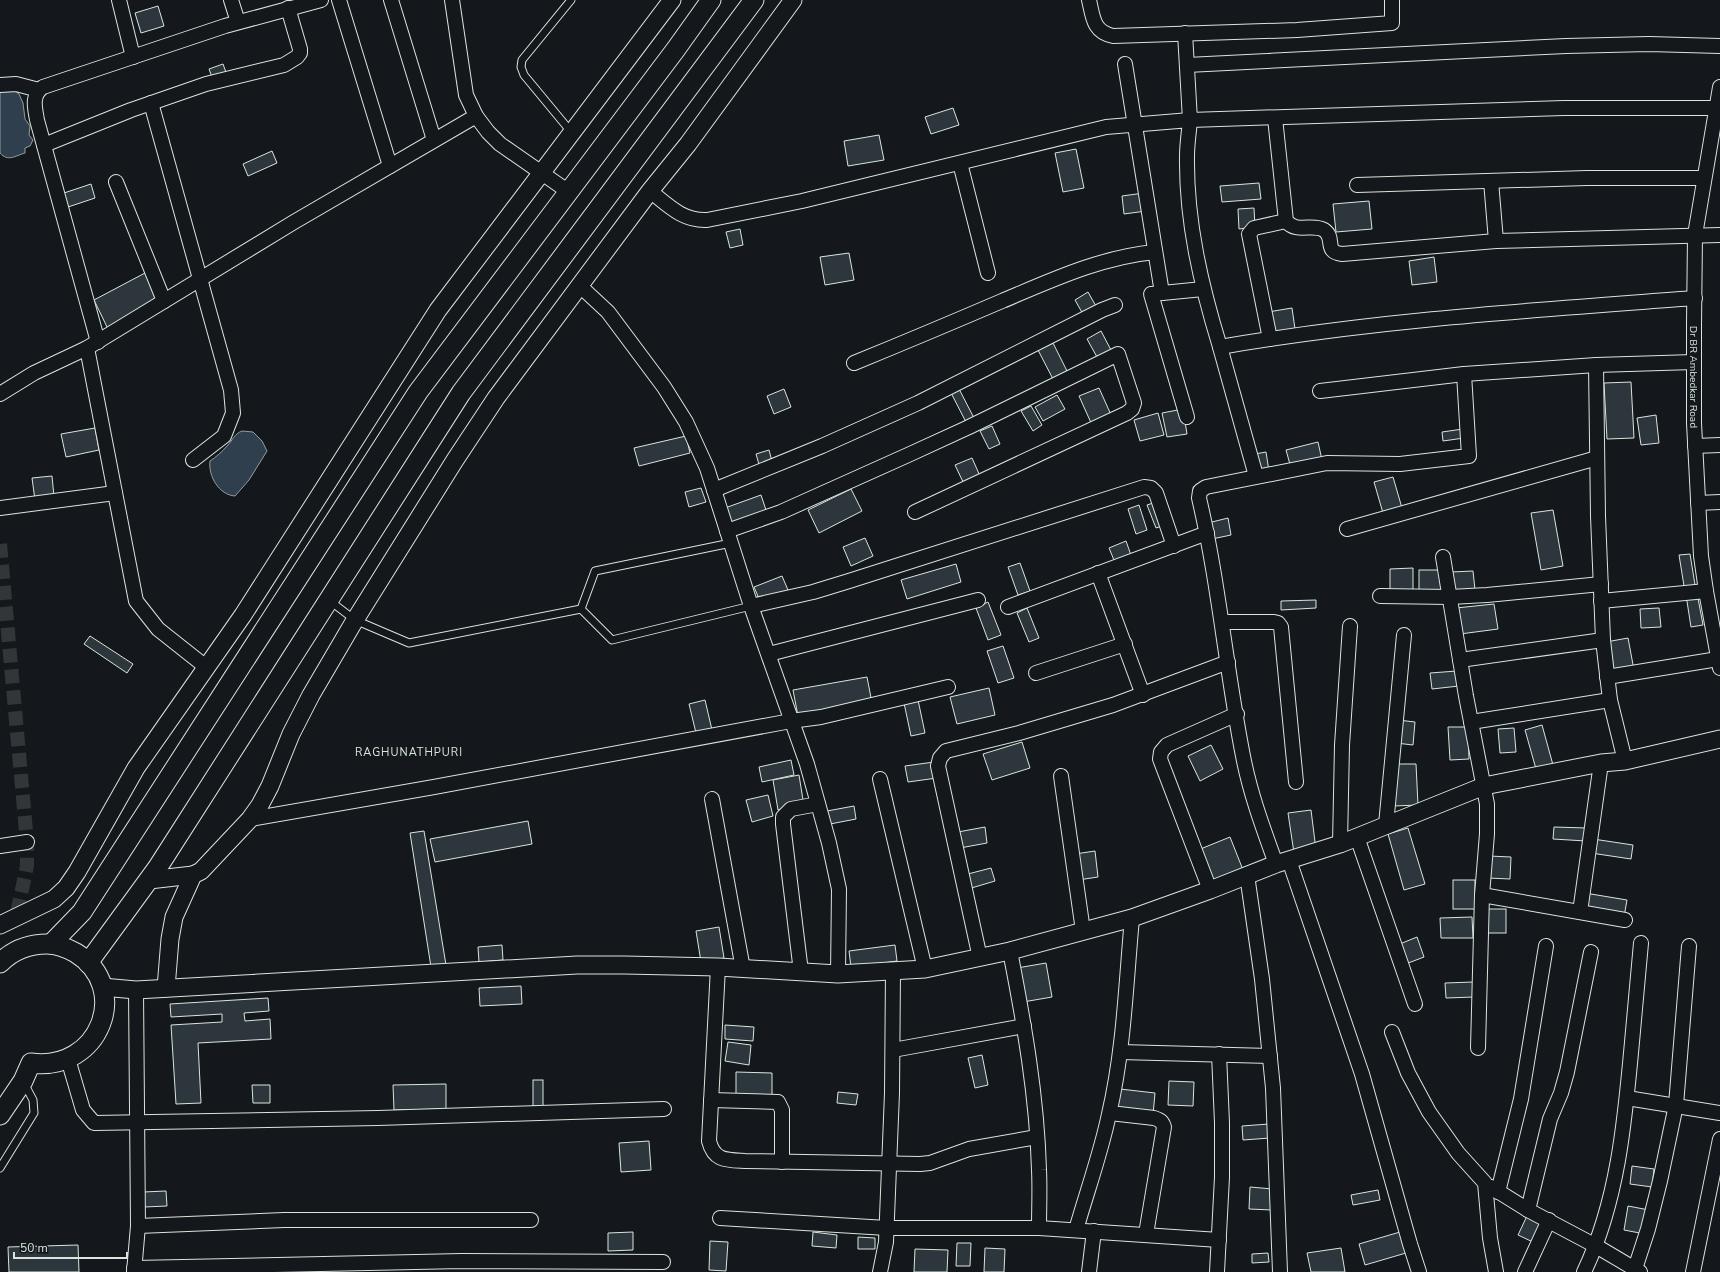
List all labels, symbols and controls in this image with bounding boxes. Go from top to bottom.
street label: Dr BR Ambedkar Road [1686,326,1700,429]
district label: RAGHUNATHPURI [355,745,463,760]
scale bar [14,1234,127,1260]
text: 50 m [20,1240,48,1256]

